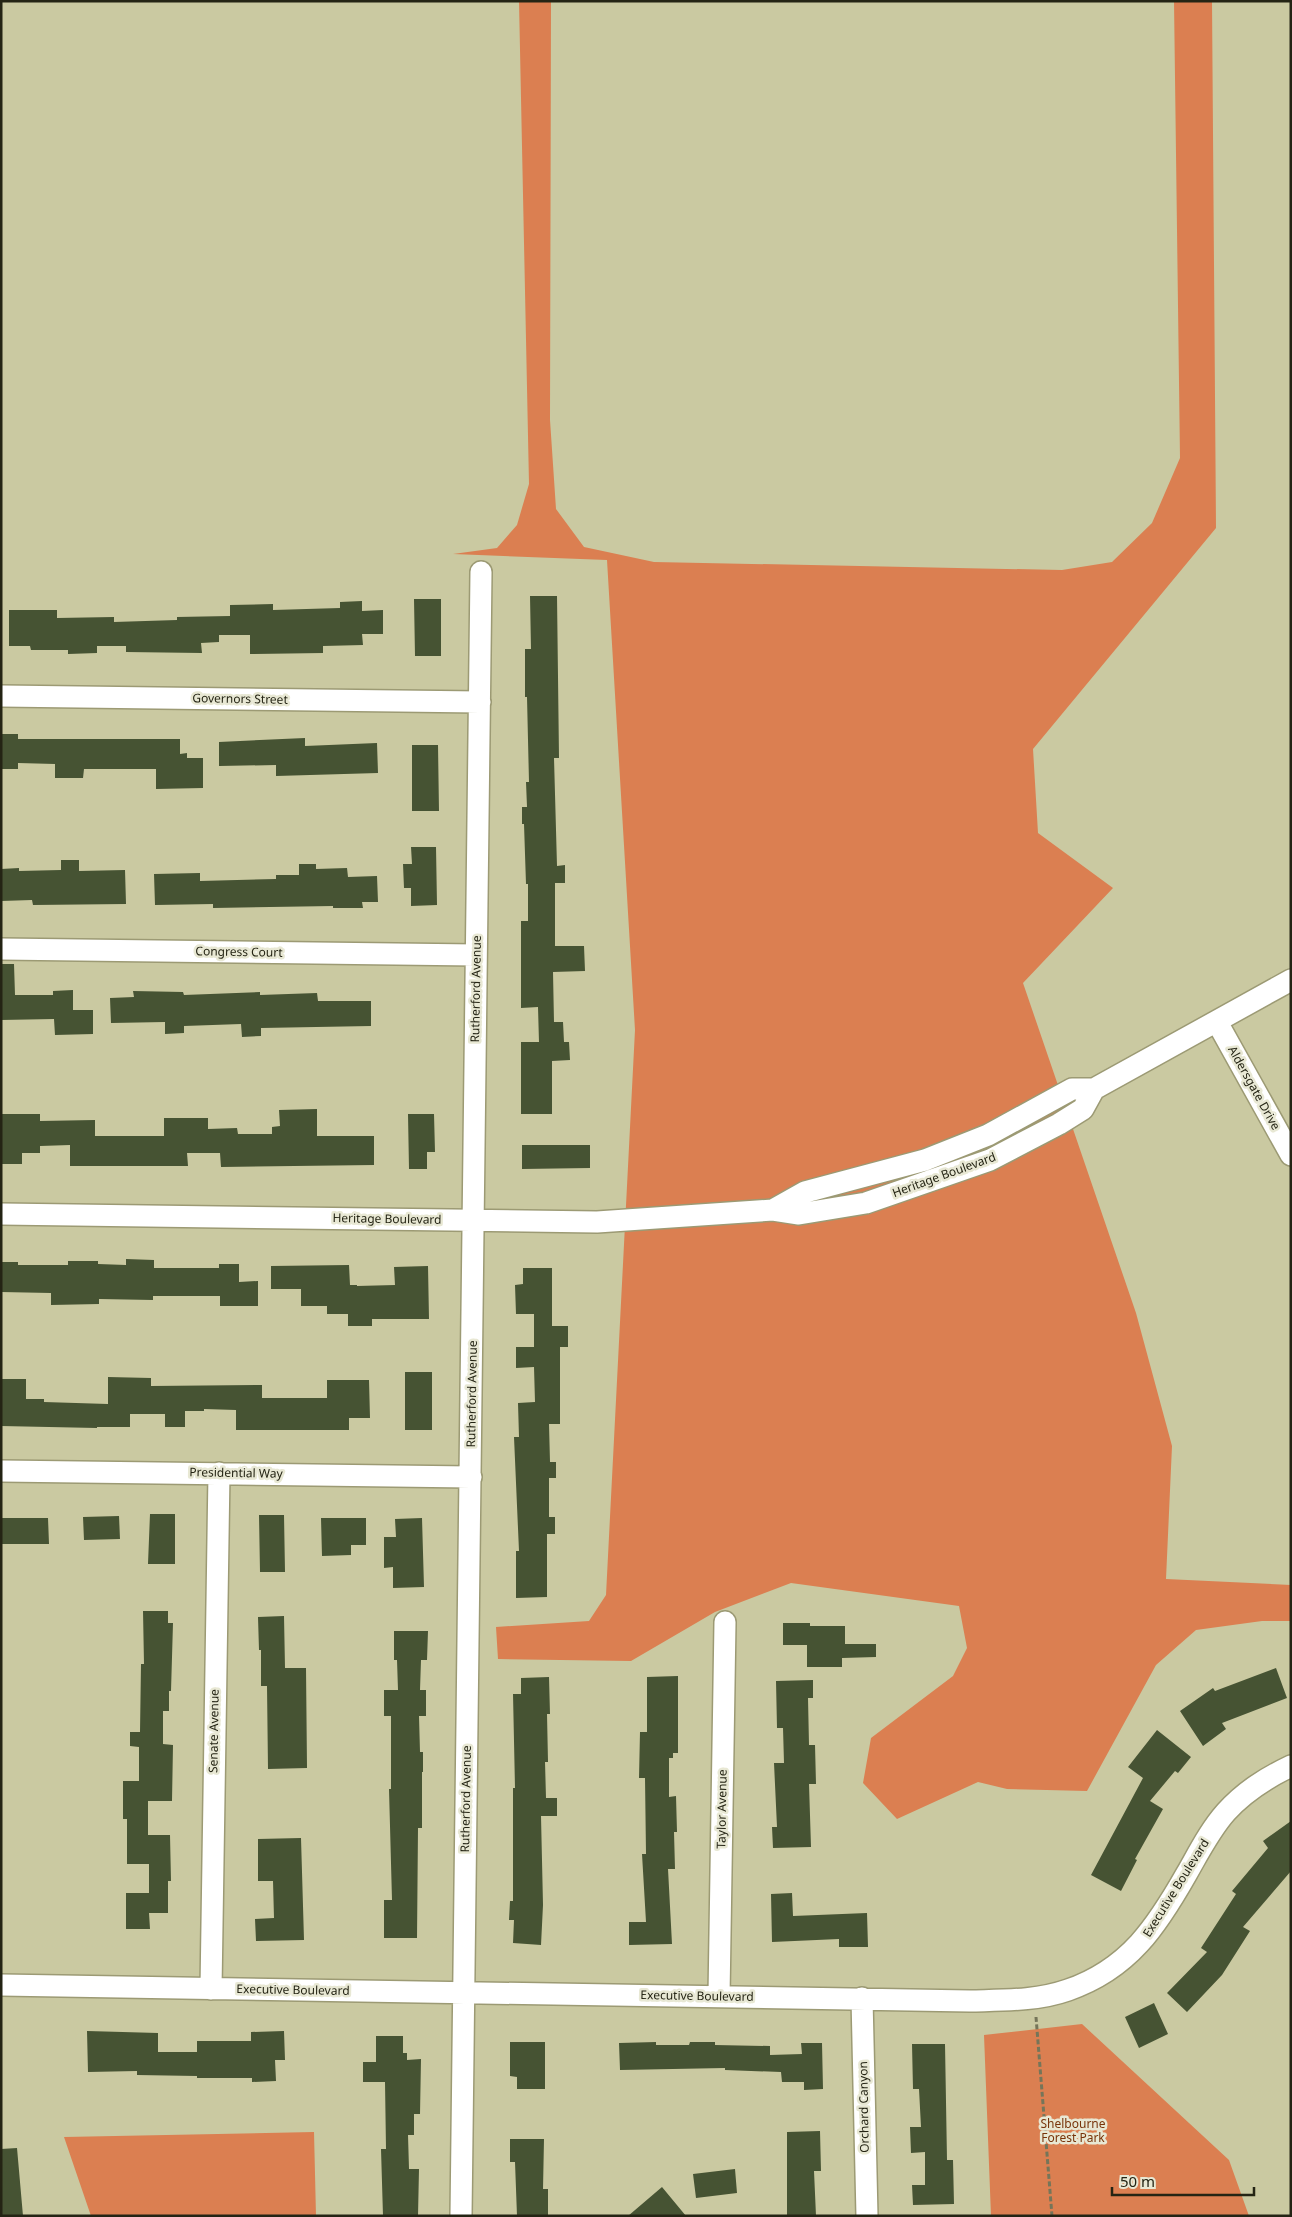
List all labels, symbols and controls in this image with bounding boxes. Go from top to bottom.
street label: Governors Street [192,689,289,708]
street label: Rutherford Avenue [466,935,485,1043]
street label: Congress Court [195,942,283,961]
street label: Aldersgate Drive [1224,1043,1285,1133]
street label: Heritage Boulevard [890,1148,998,1201]
street label: Heritage Boulevard [332,1209,442,1228]
street label: Rutherford Avenue [462,1340,481,1448]
street label: Presidential Way [189,1463,284,1482]
street label: Senate Avenue [204,1689,223,1773]
street label: Rutherford Avenue [456,1745,475,1853]
street label: Taylor Avenue [712,1769,731,1849]
street label: Executive Boulevard [1138,1835,1213,1940]
street label: Executive Boulevard [236,1980,350,1999]
street label: Executive Boulevard [640,1986,754,2005]
street label: Orchard Canyon [854,2061,873,2153]
park label: Shelbourne Forest Park [1040,2115,1106,2146]
scale bar [1112,2164,1254,2196]
text: 50 m [1120,2171,1155,2191]

